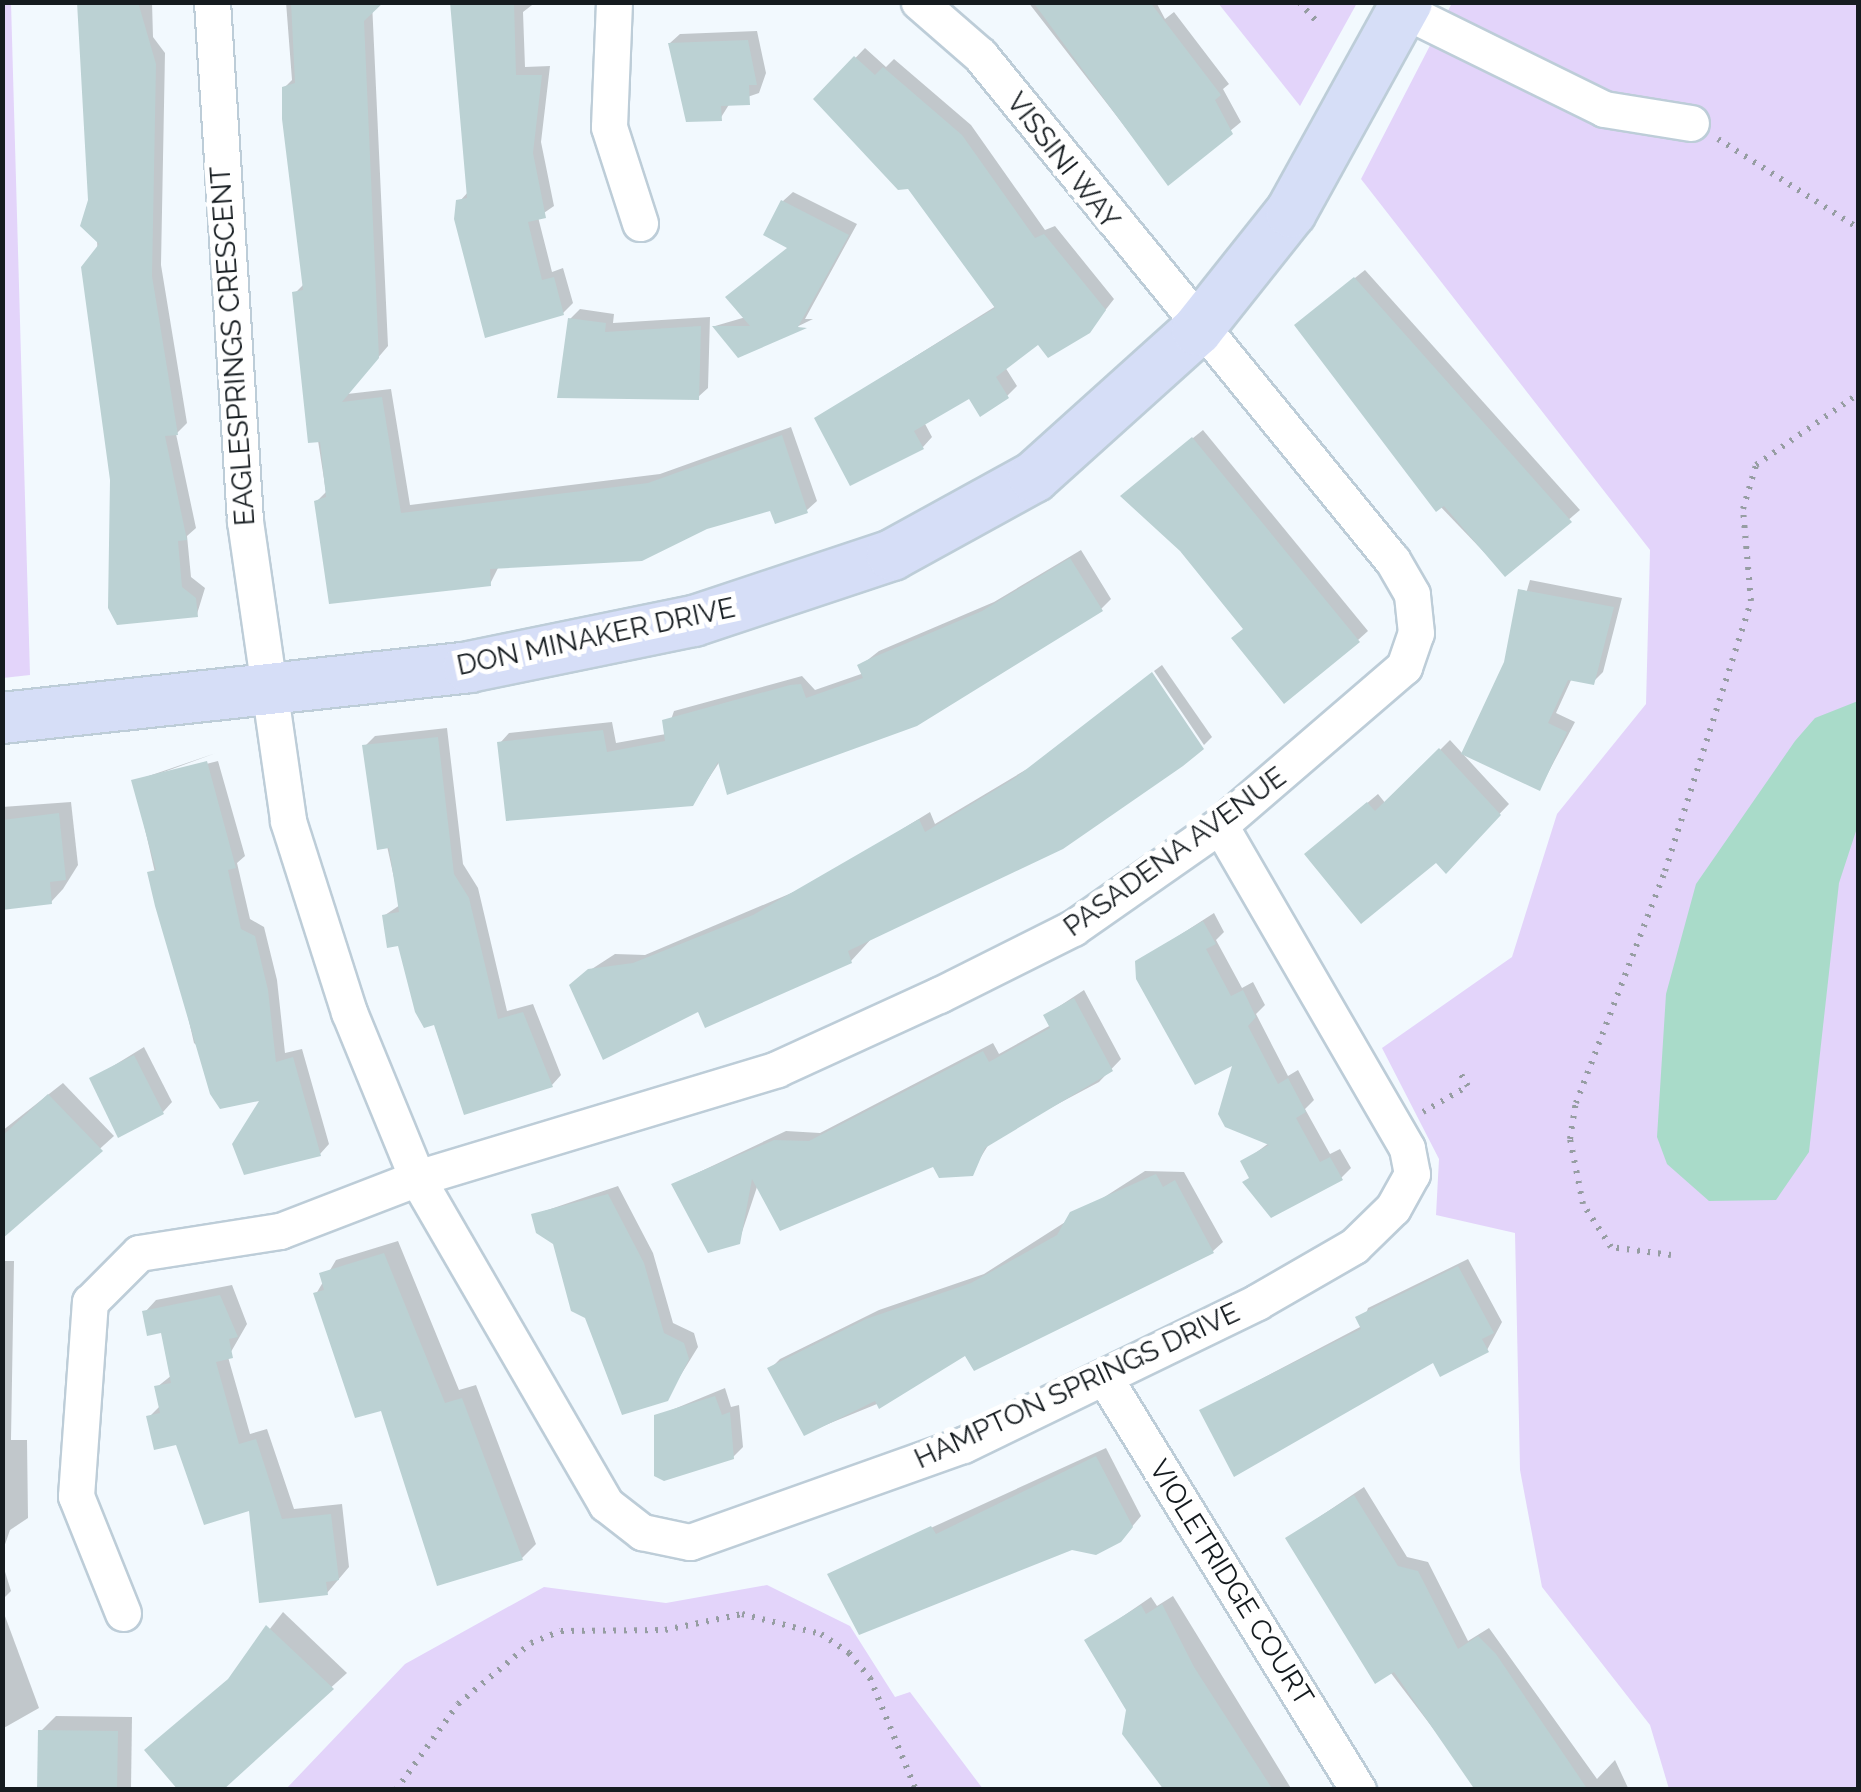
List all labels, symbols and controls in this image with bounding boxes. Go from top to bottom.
street label: VISSINI WAY [999,86,1127,236]
street label: EAGLESPRINGS CRESCENT [204,165,262,527]
street label: DON MINAKER DRIVE [454,591,738,683]
street label: PASADENA AVENUE [1057,760,1293,944]
street label: HAMPTON SPRINGS DRIVE [909,1296,1245,1476]
street label: VIOLETRIDGE COURT [1142,1454,1320,1712]

